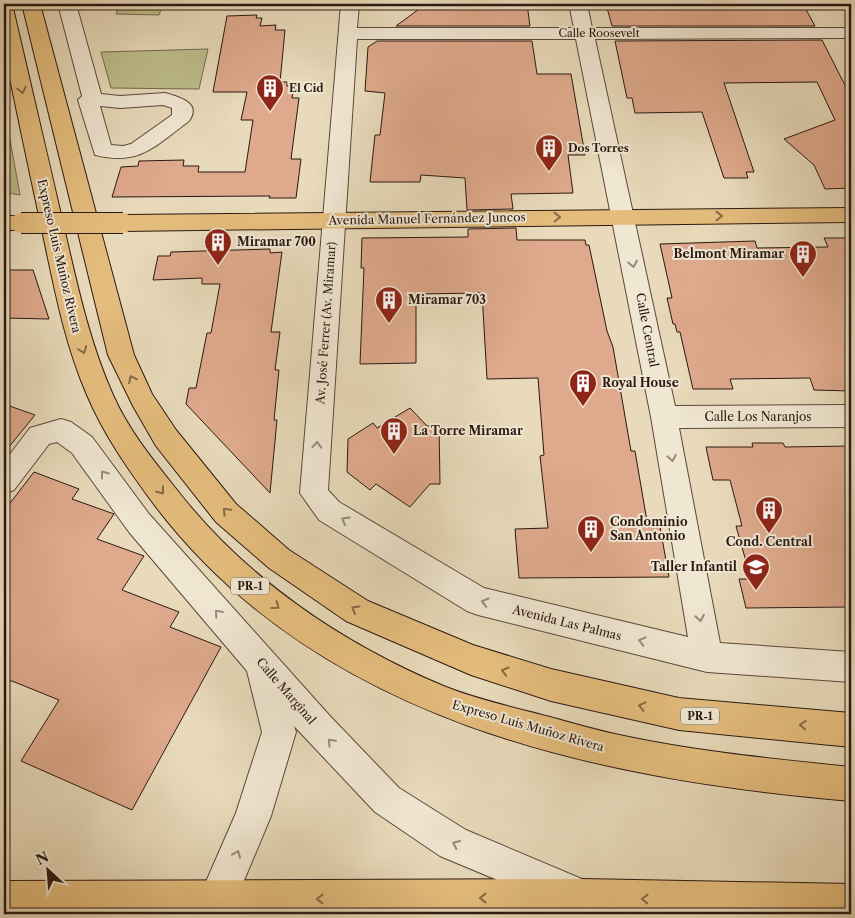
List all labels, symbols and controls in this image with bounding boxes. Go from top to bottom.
street label: Calle Roosevelt [558,26,640,40]
building icon: El Cid [255,73,285,112]
place label: El Cid [289,81,324,95]
one-way arrow [16,86,27,95]
building icon: Dos Torres [534,133,564,172]
place label: Dos Torres [568,141,629,155]
street label: Expreso Luis Muñoz Rivera [34,178,85,335]
street label: Avenida Manuel Fernández Juncos [327,209,526,228]
one-way arrow [716,211,723,221]
one-way arrow [553,212,561,222]
building icon: Miramar 700 [203,227,233,266]
place label: Miramar 700 [237,234,316,249]
building icon: Belmont Miramar [788,239,818,278]
street label: Av. José Ferrer (Av. Miramar) [312,241,339,406]
place label: Belmont Miramar [674,246,784,261]
one-way arrow [628,260,638,269]
building icon: Miramar 703 [374,285,404,324]
place label: Miramar 703 [408,292,486,307]
street label: Calle Central [633,292,662,369]
one-way arrow [77,346,87,354]
building icon: Royal House [568,368,598,407]
one-way arrow [128,375,139,384]
place label: Royal House [602,375,679,390]
street label: Calle Los Naranjos [704,409,812,424]
building icon: La Torre Miramar [379,416,409,455]
place label: La Torre Miramar [413,423,523,438]
one-way arrow [311,441,322,449]
one-way arrow [666,454,676,462]
one-way arrow [101,470,110,480]
one-way arrow [156,485,164,494]
building icon: Cond. Central [754,495,784,534]
one-way arrow [222,508,231,517]
building icon: Condominio San Antonio [576,514,606,553]
place label: Condominio San Antonio [610,514,688,543]
one-way arrow [341,517,350,527]
place label: Cond. Central [726,534,812,549]
school or university icon: Taller Infantil [741,552,771,591]
place label: Taller Infantil [651,559,737,574]
road number: PR-1 [231,578,269,594]
one-way arrow [481,598,489,608]
one-way arrow [270,600,280,609]
street label: Avenida Las Palmas [510,601,623,643]
one-way arrow [351,605,360,615]
one-way arrow [215,610,224,619]
one-way arrow [694,614,704,622]
one-way arrow [638,636,647,647]
street label: Calle Marginal [253,654,320,727]
one-way arrow [501,666,509,676]
street label: Expreso Luis Muñoz Rivera [450,697,606,755]
one-way arrow [637,701,646,712]
road number: PR-1 [681,708,719,724]
one-way arrow [798,720,806,731]
one-way arrow [328,739,337,748]
one-way arrow [452,840,461,850]
north arrow [22,846,72,896]
text: N [33,848,52,869]
one-way arrow [230,850,241,859]
one-way arrow [478,893,486,903]
one-way arrow [316,894,324,904]
one-way arrow [641,894,648,904]

